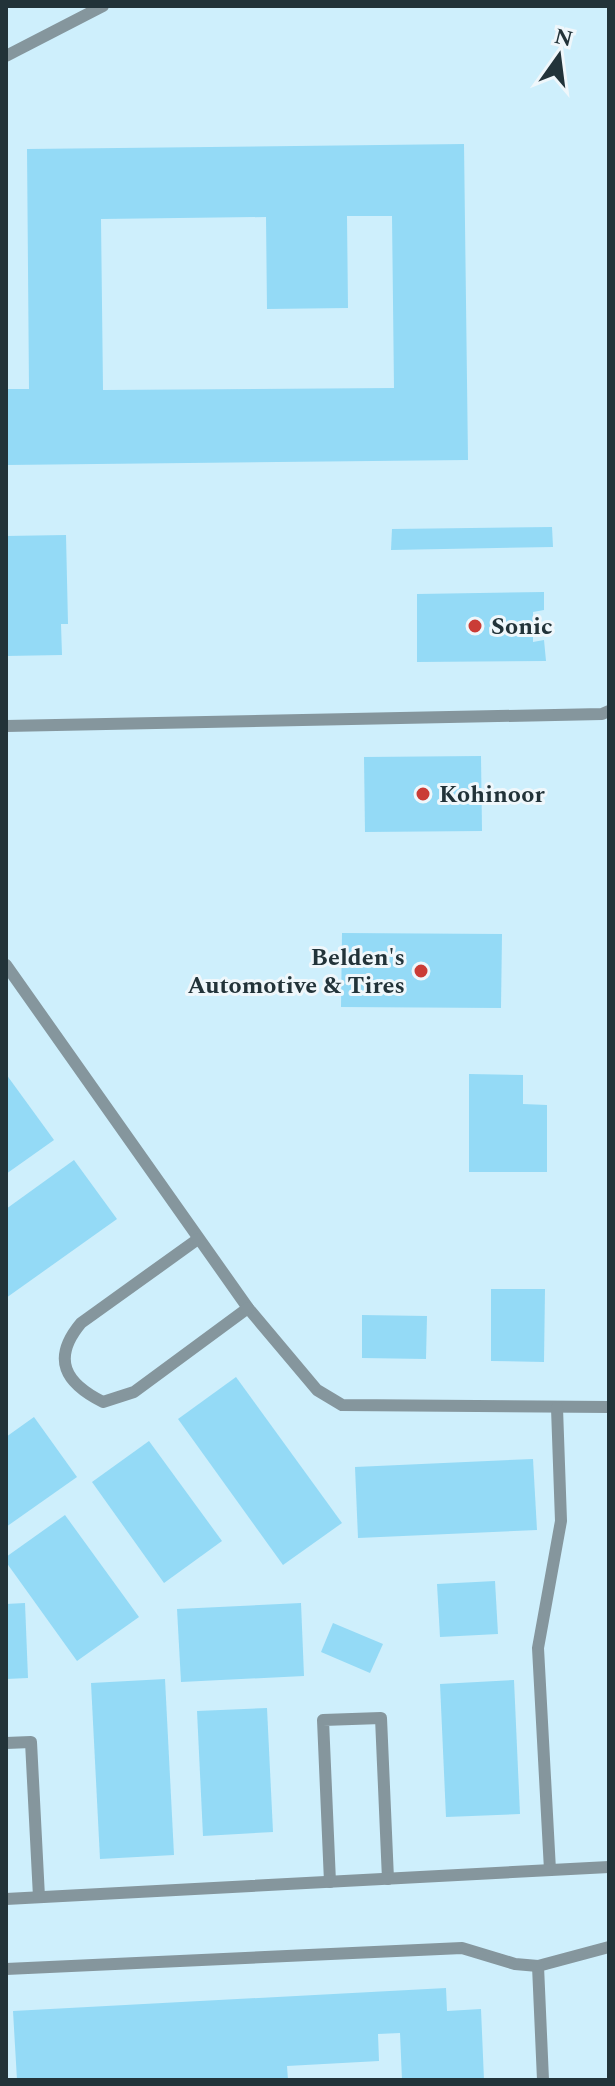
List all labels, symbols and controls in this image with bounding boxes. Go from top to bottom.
north arrow [519,16,599,96]
text: N [551,20,576,56]
place label: Sonic [491,609,553,645]
marker: Sonic [466,617,484,635]
place label: Kohinoor [439,777,545,813]
marker: Kohinoor [414,785,432,803]
place label: Belden's Automotive & Tires [187,940,405,1004]
marker: Belden's Automotive & Tires [412,962,430,980]

